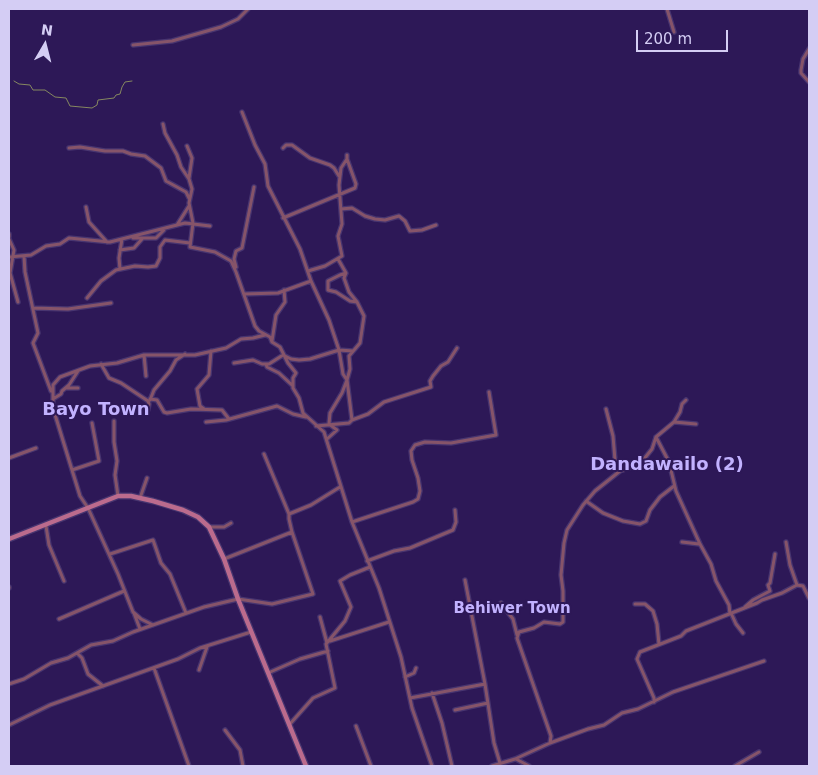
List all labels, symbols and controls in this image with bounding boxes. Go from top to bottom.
north arrow [20,20,70,70]
scale bar [638,20,730,52]
text: N [40,21,54,39]
text: 200 m [644,30,692,48]
district label: Bayo Town [42,399,150,421]
district label: Dandawailo (2) [590,454,744,476]
district label: Behiwer Town [453,600,571,618]

